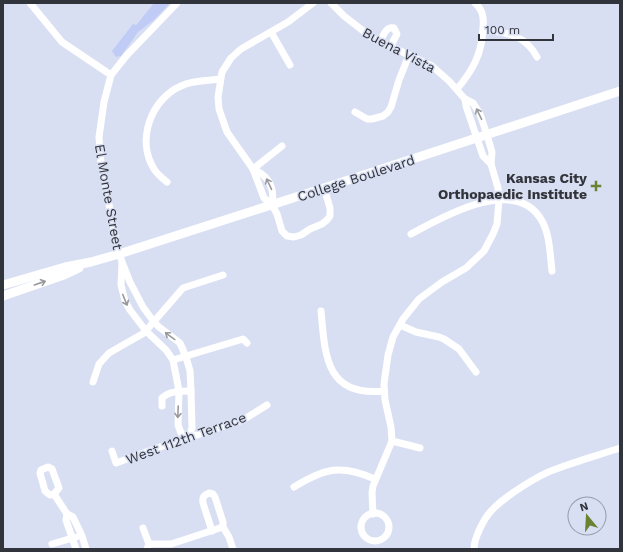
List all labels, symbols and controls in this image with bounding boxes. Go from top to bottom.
scale bar [479,16,553,42]
text: 100 m [485,23,520,37]
street label: Buena Vista [360,24,438,76]
one-way arrow [475,109,482,121]
street label: El Monte Street [92,143,126,251]
street label: College Boulevard [295,151,417,205]
place label: Kansas City Orthopaedic Institute [438,170,587,202]
one-way arrow [265,178,272,190]
marker: Kansas City Orthopaedic Institute [590,180,602,192]
one-way arrow [33,279,46,286]
one-way arrow [122,294,130,306]
one-way arrow [165,331,176,340]
one-way arrow [174,405,182,418]
street label: West 112th Terrace [124,409,248,467]
north arrow [567,496,607,536]
text: N [578,500,590,514]

